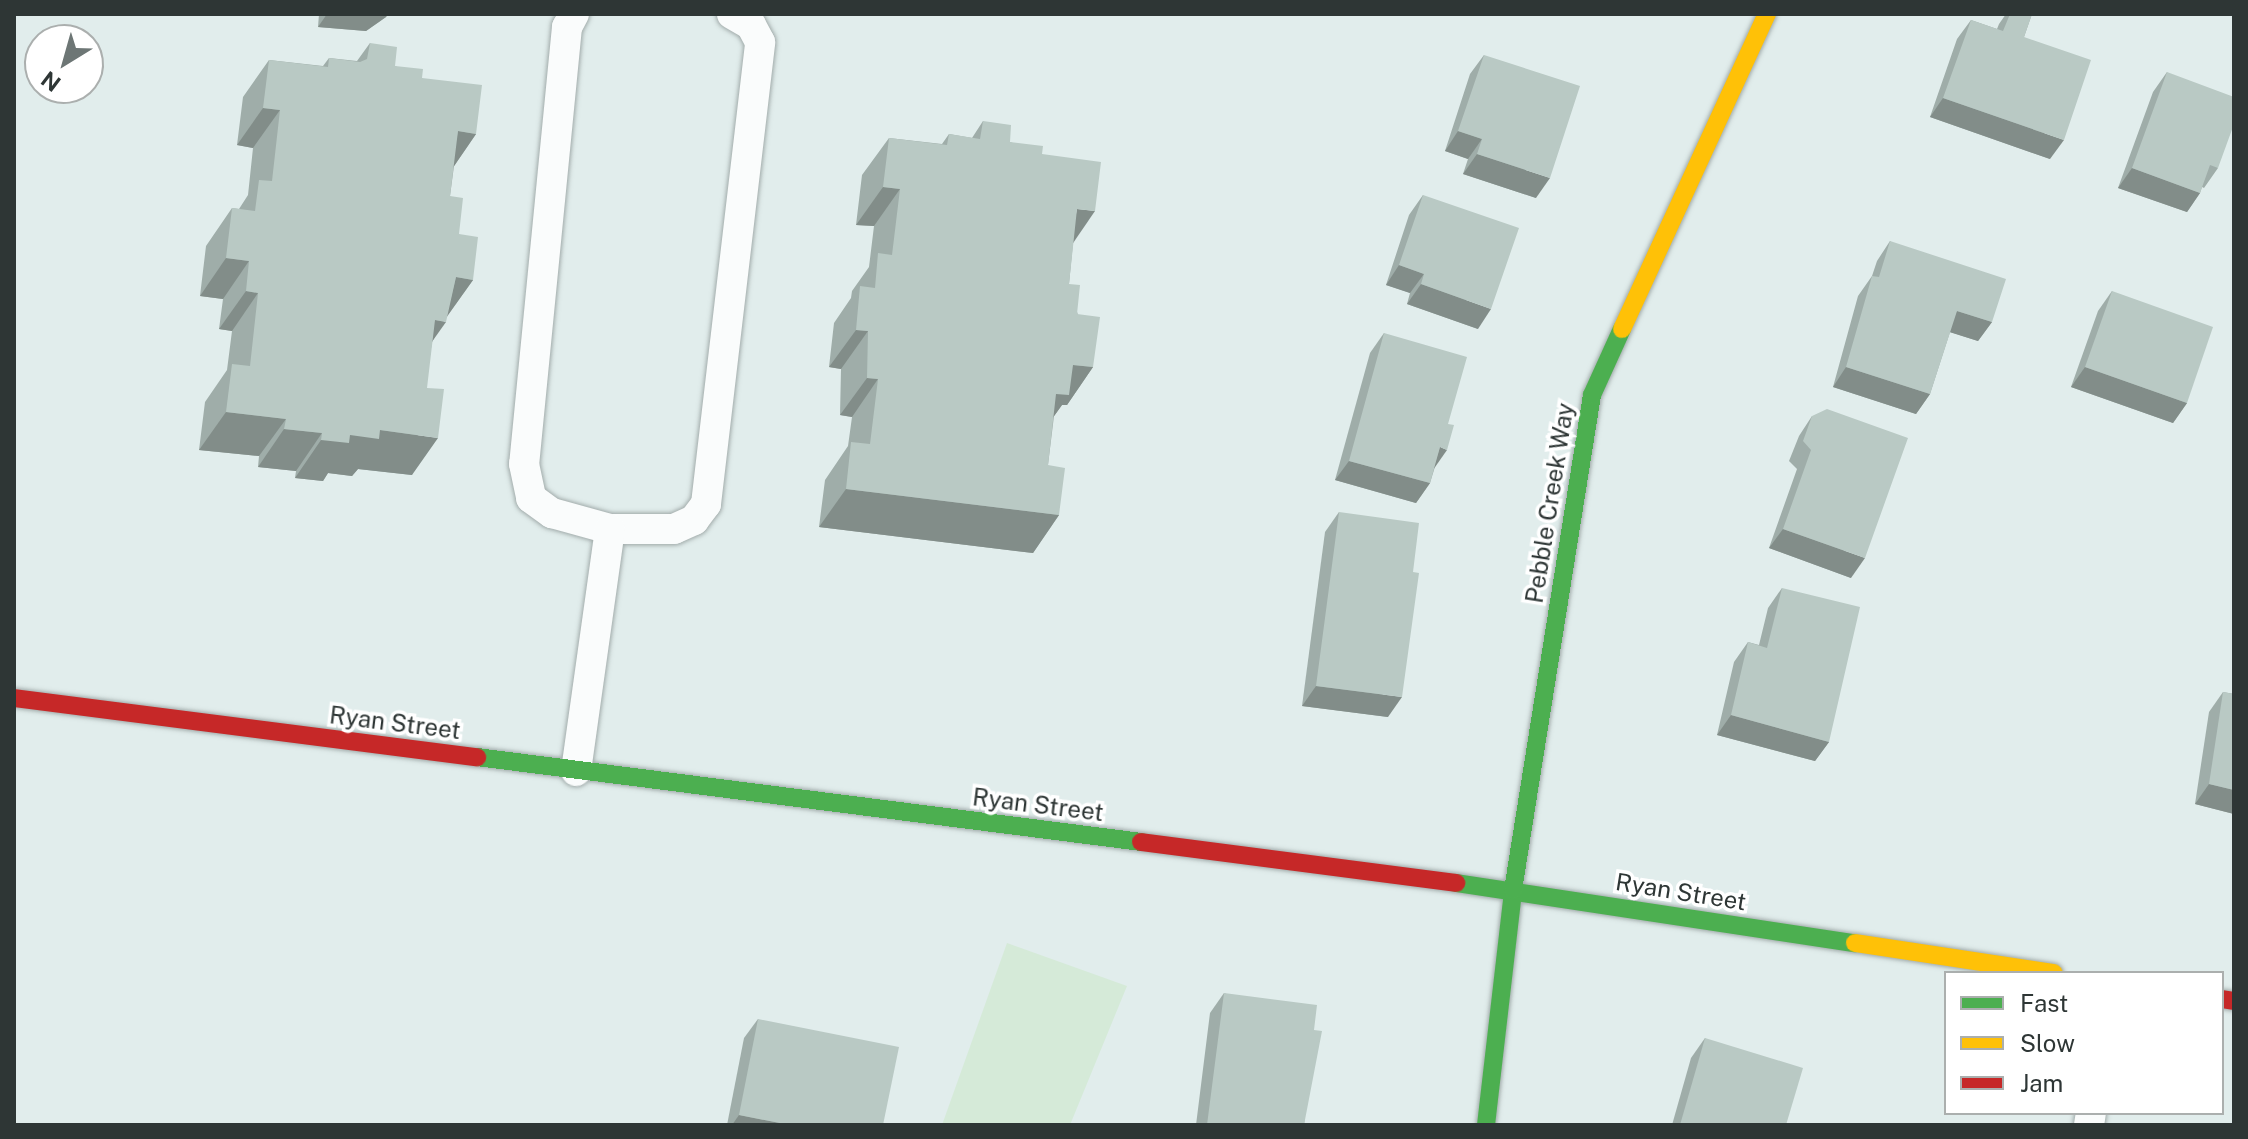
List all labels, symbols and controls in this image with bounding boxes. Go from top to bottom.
north arrow [24,24,104,104]
text: N [36,66,65,97]
street label: Pebble Creek Way [1520,400,1580,606]
street label: Ryan Street [328,701,462,745]
street label: Ryan Street [971,783,1105,827]
street label: Ryan Street [1614,867,1748,917]
legend [1944,971,2224,1115]
text: Fast [2020,989,2068,1017]
text: Slow [2020,1029,2075,1057]
text: Jam [2020,1069,2063,1097]

